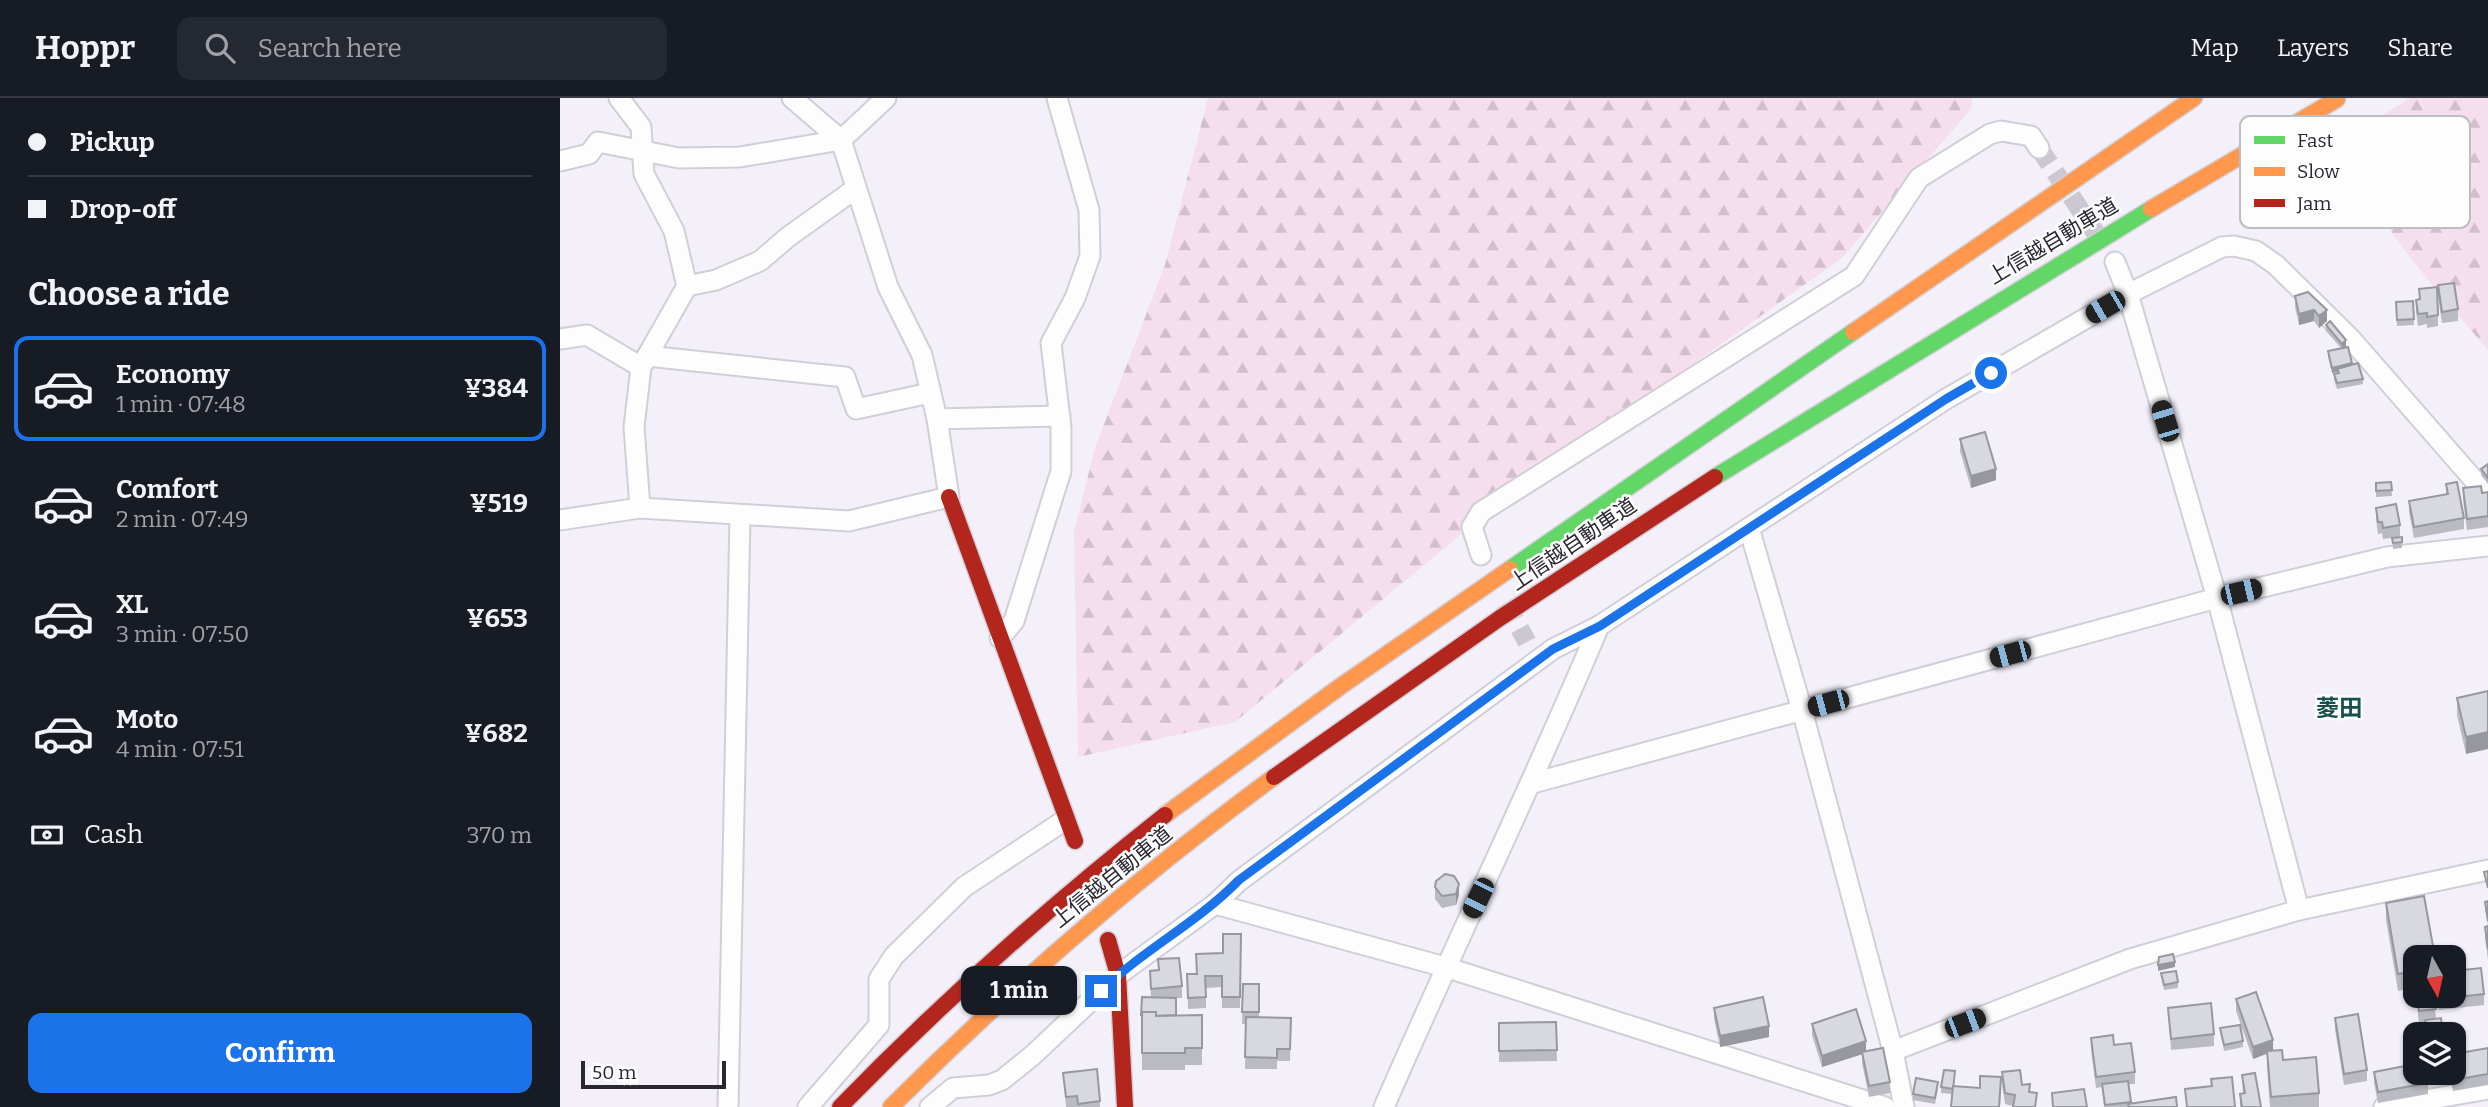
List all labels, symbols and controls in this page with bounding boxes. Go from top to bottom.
search box [177,17,667,80]
text: Hoppr [35,28,135,68]
icon: search [201,29,239,67]
text: Search here [257,33,402,64]
text: Map [2191,34,2239,62]
text: Layers [2277,34,2349,62]
text: Share [2387,34,2453,62]
legend [2240,116,2470,228]
text: Pickup [70,127,155,158]
text: Fast [2297,129,2334,152]
text: Slow [2297,160,2340,183]
street label: 上信越自動車道 [1983,192,2123,290]
text: Jam [2296,192,2331,215]
text: Drop-off [70,194,176,225]
text: Choose a ride [28,275,229,313]
car [2082,287,2129,327]
icon: car [32,357,95,420]
route start [1975,357,2007,389]
text: Economy [116,359,230,390]
text: ¥384 [464,373,528,404]
text: 1 min · 07:48 [116,390,246,418]
car [2149,398,2182,444]
icon: car [32,472,95,535]
text: Comfort [116,474,219,505]
text: ¥519 [470,488,528,519]
street label: 上信越自動車道 [1505,492,1641,596]
text: 2 min · 07:49 [116,505,249,533]
car [2219,577,2264,607]
icon: car [32,587,95,650]
text: XL [116,589,148,620]
text: ¥653 [466,603,528,634]
text: 3 min · 07:50 [116,620,249,648]
car [1987,638,2034,670]
car [1805,687,1852,719]
district label: 菱田 [2316,694,2362,722]
icon: car [32,702,95,765]
text: Moto [116,704,178,735]
text: ¥682 [464,718,528,749]
text: 4 min · 07:51 [116,735,244,763]
icon: cash [28,816,66,854]
text: Cash [84,819,143,850]
text: 370 m [466,821,532,849]
street label: 上信越自動車道 [1047,821,1177,933]
car [1460,875,1497,921]
north arrow [2403,945,2466,1008]
map controls [2403,945,2466,1085]
callout: 1 min [961,966,1076,1015]
route end [1085,975,1117,1007]
text: 1 min [990,976,1048,1004]
car [1942,1006,1989,1040]
button: Confirm [28,1013,532,1093]
button: layers [2403,1022,2466,1085]
scale bar [581,1058,726,1090]
text: 50 m [592,1061,636,1084]

